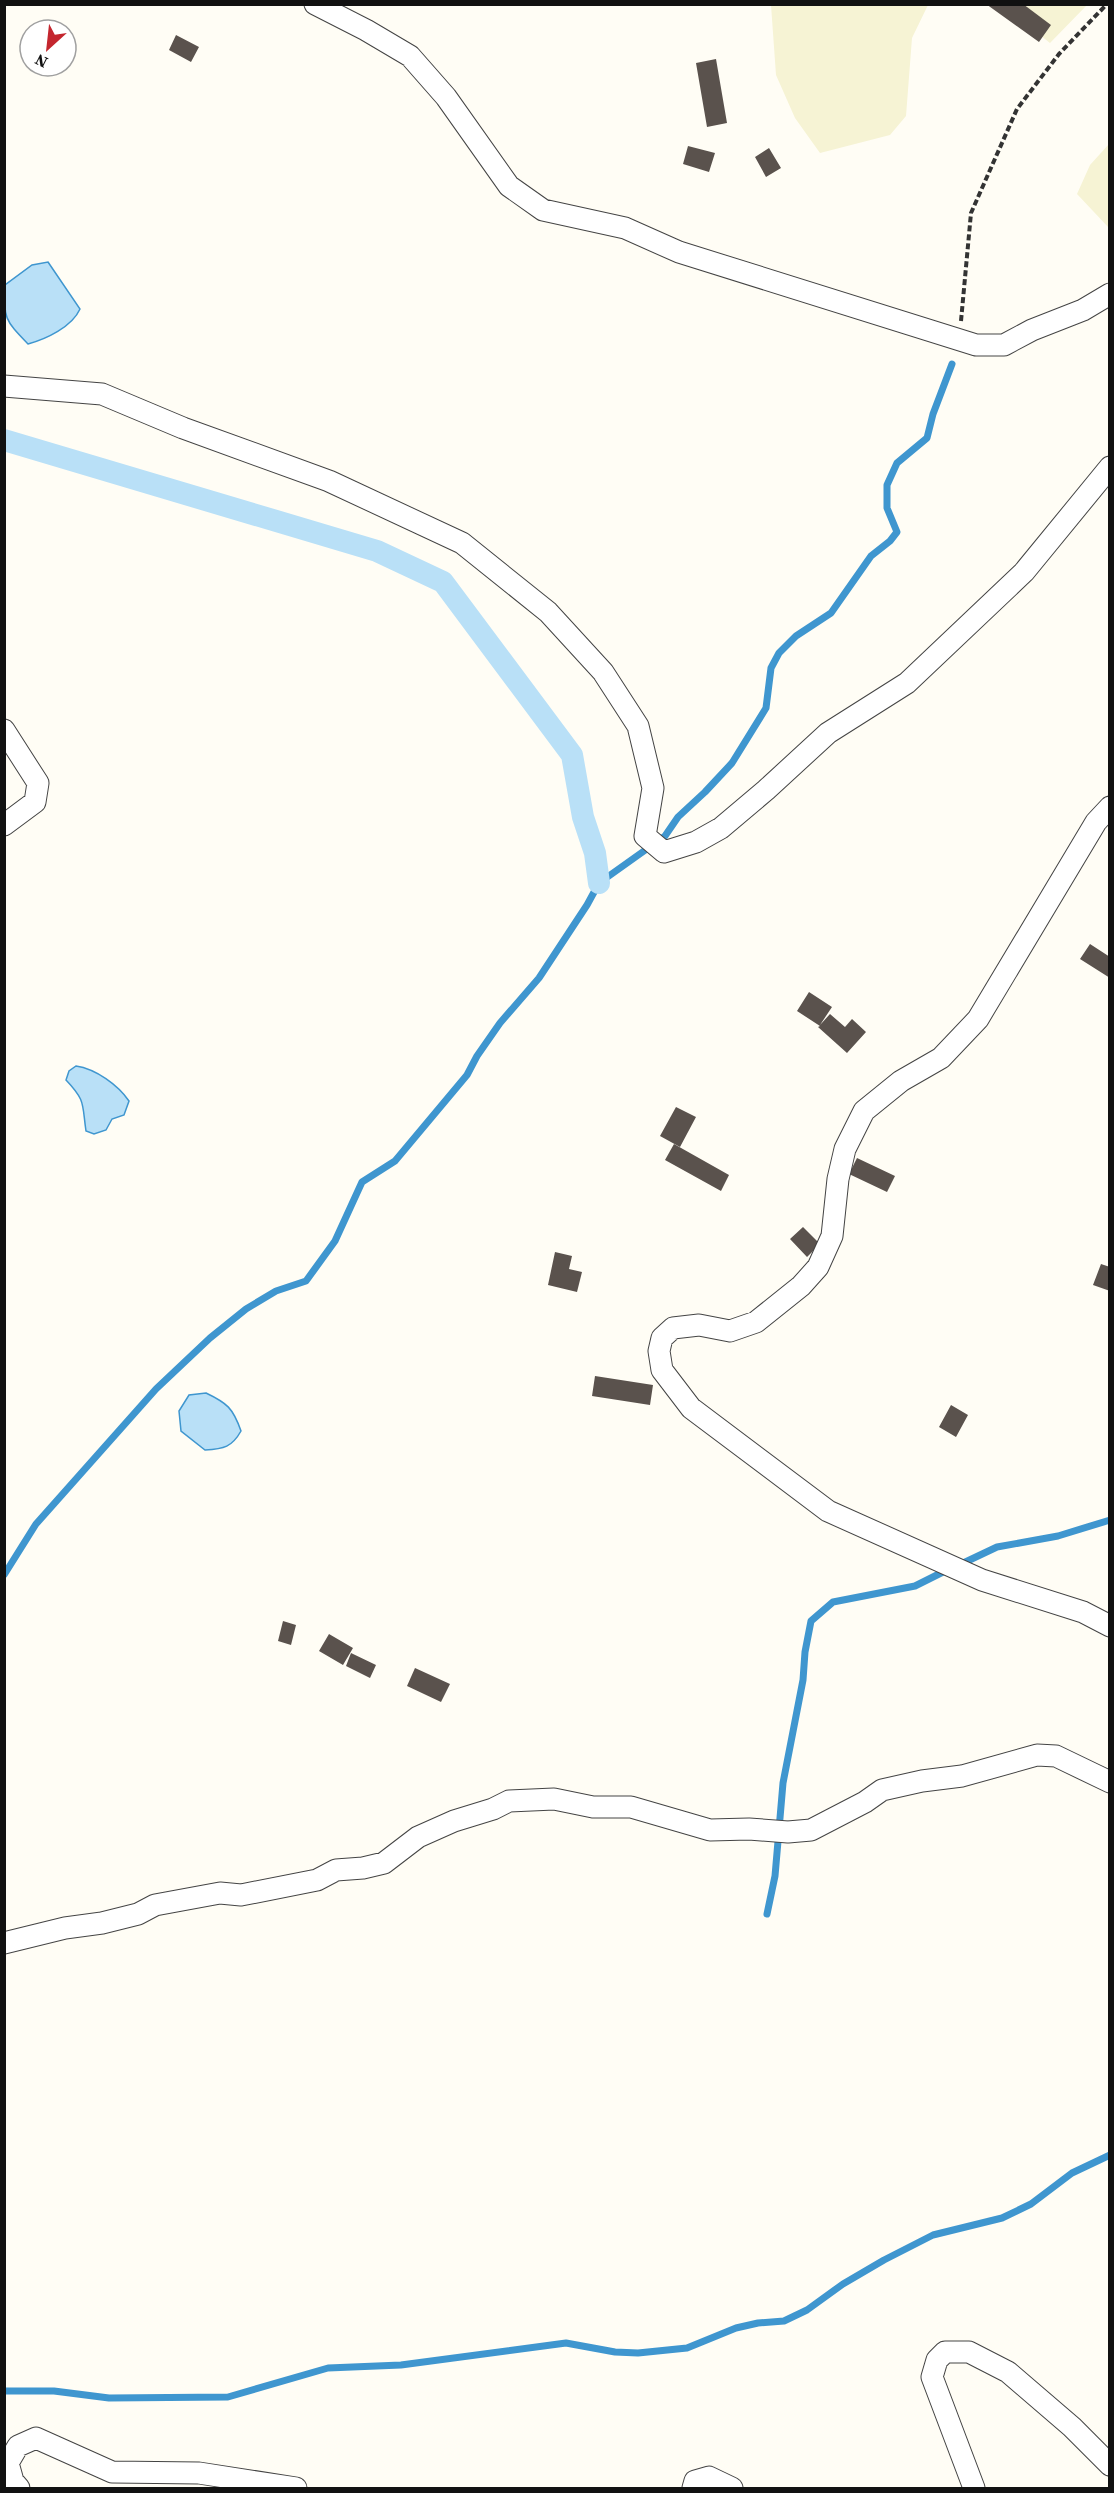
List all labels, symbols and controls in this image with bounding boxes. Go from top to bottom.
north arrow [18,18,78,78]
text: N [31,49,51,74]

